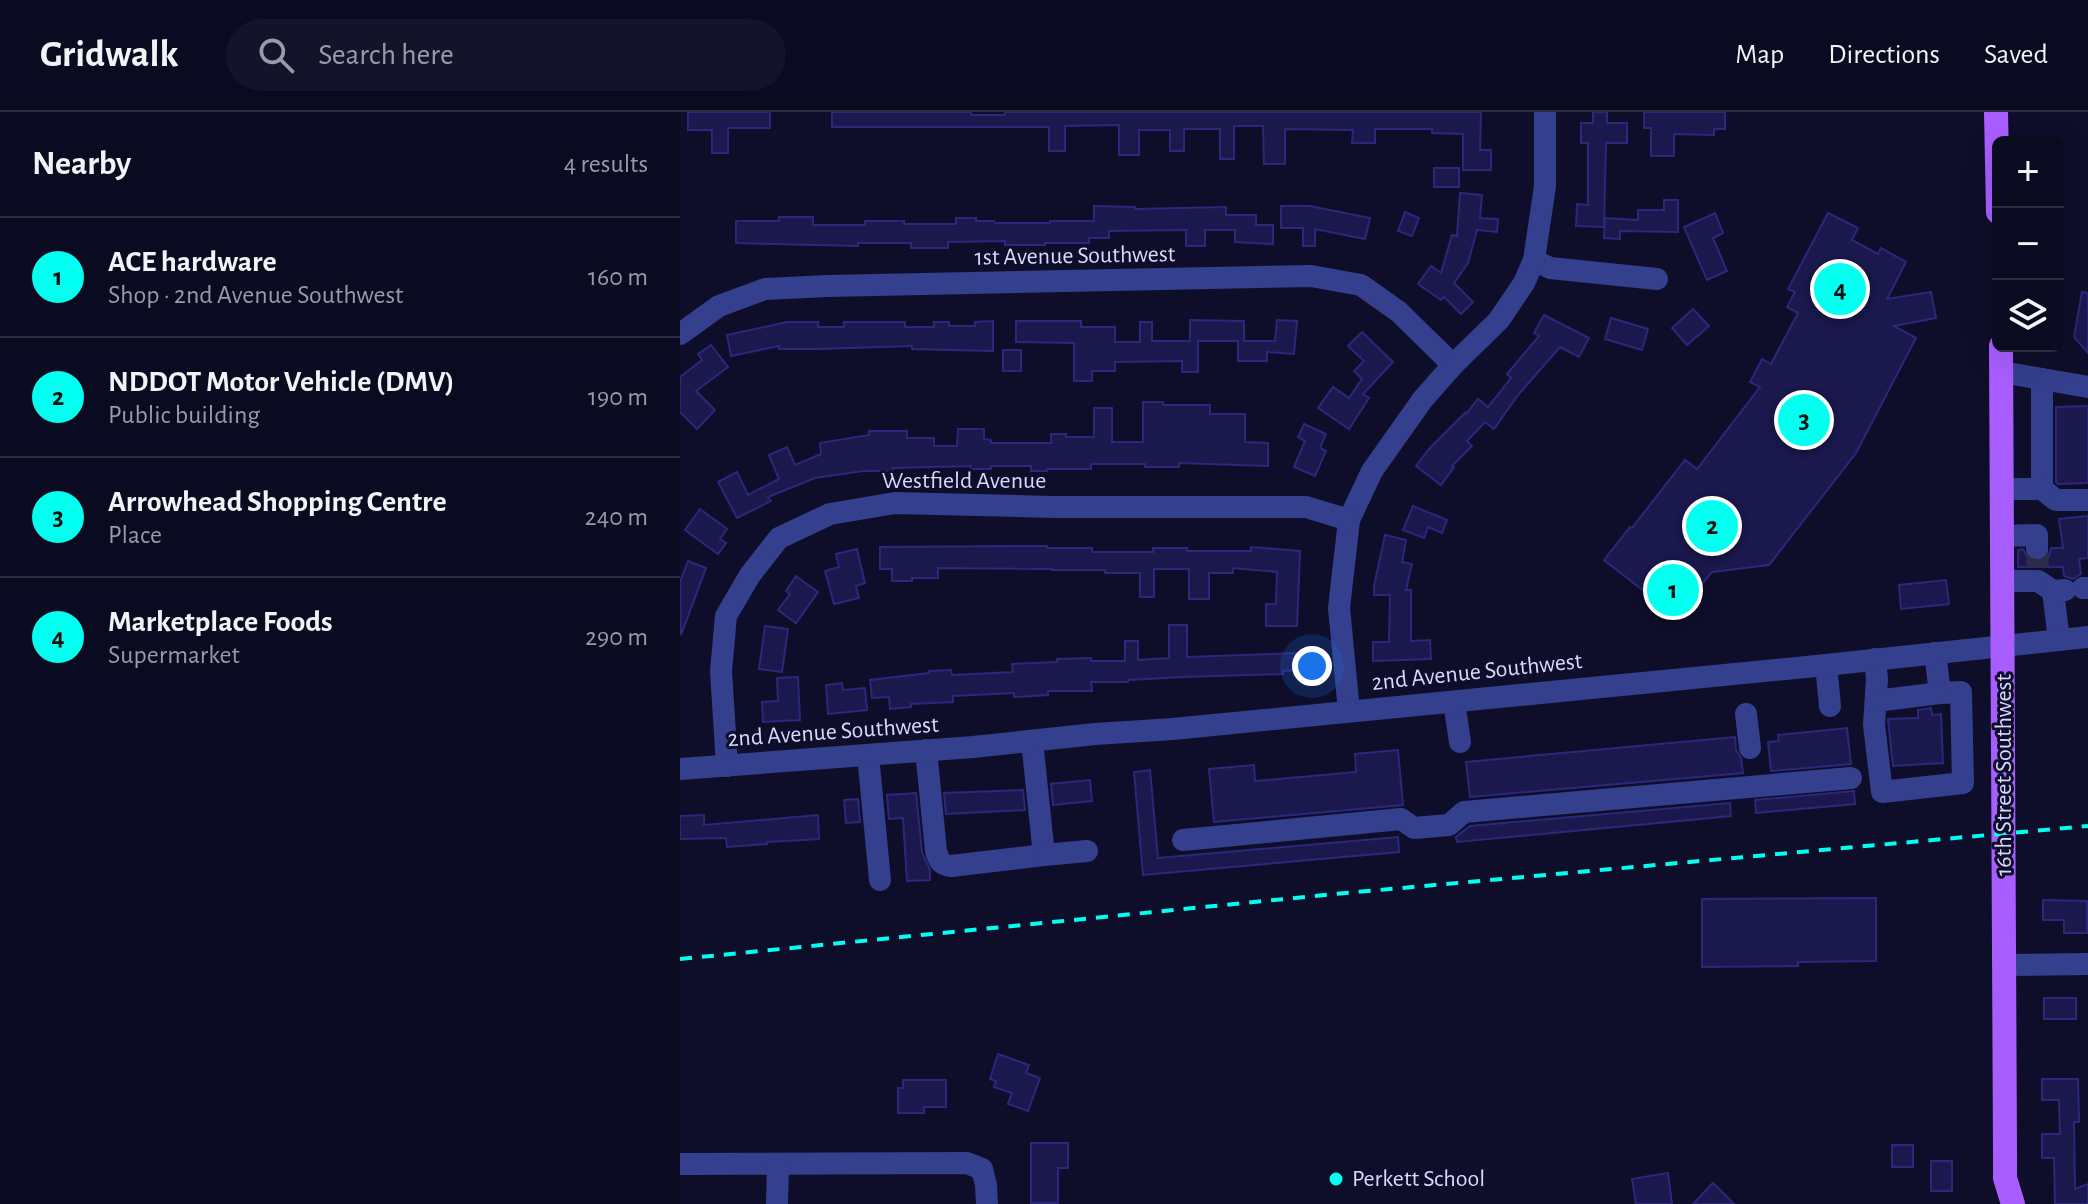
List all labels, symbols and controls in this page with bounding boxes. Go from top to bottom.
search box [226,19,786,91]
icon: search [254,33,298,77]
text: Gridwalk [40,36,178,74]
text: Search here [318,40,454,70]
text: Map [1735,41,1784,69]
text: Directions [1828,41,1940,69]
text: Saved [1984,41,2048,69]
map controls [1992,136,2064,352]
button: + [1992,136,2064,208]
text: Nearby [32,147,131,181]
text: 4 results [564,151,648,177]
button: − [1992,208,2064,280]
street label: 1st Avenue Southwest [974,242,1176,270]
text: ACE hardware [108,247,277,277]
pin: 4 [1814,259,1866,319]
text: 1 [53,264,63,290]
text: 160 m [588,264,648,290]
button: layers [1992,280,2064,352]
text: Shop · 2nd Avenue Southwest [108,282,403,308]
text: NDDOT Motor Vehicle (DMV) [108,367,455,397]
text: 2 [52,384,64,410]
text: 190 m [588,384,648,410]
pin: 3 [1778,390,1830,450]
text: Public building [108,402,260,428]
street label: Westfield Avenue [882,469,1046,493]
text: Arrowhead Shopping Centre [108,487,447,517]
pin: 2 [1686,496,1738,556]
text: 3 [52,504,64,530]
text: 240 m [585,504,648,530]
text: Place [108,522,162,548]
pin: 1 [1647,560,1699,620]
text: Marketplace Foods [108,607,333,637]
text: 4 [51,624,65,650]
text: 290 m [585,624,648,650]
text: Supermarket [108,642,240,668]
your location [1292,646,1332,686]
street label: 2nd Avenue Southwest [1371,649,1584,695]
street label: 16th Street Southwest [1992,674,2016,876]
street label: 2nd Avenue Southwest [727,713,940,751]
place label: Perkett School [1352,1167,1485,1191]
marker: Perkett School [1327,1170,1345,1188]

